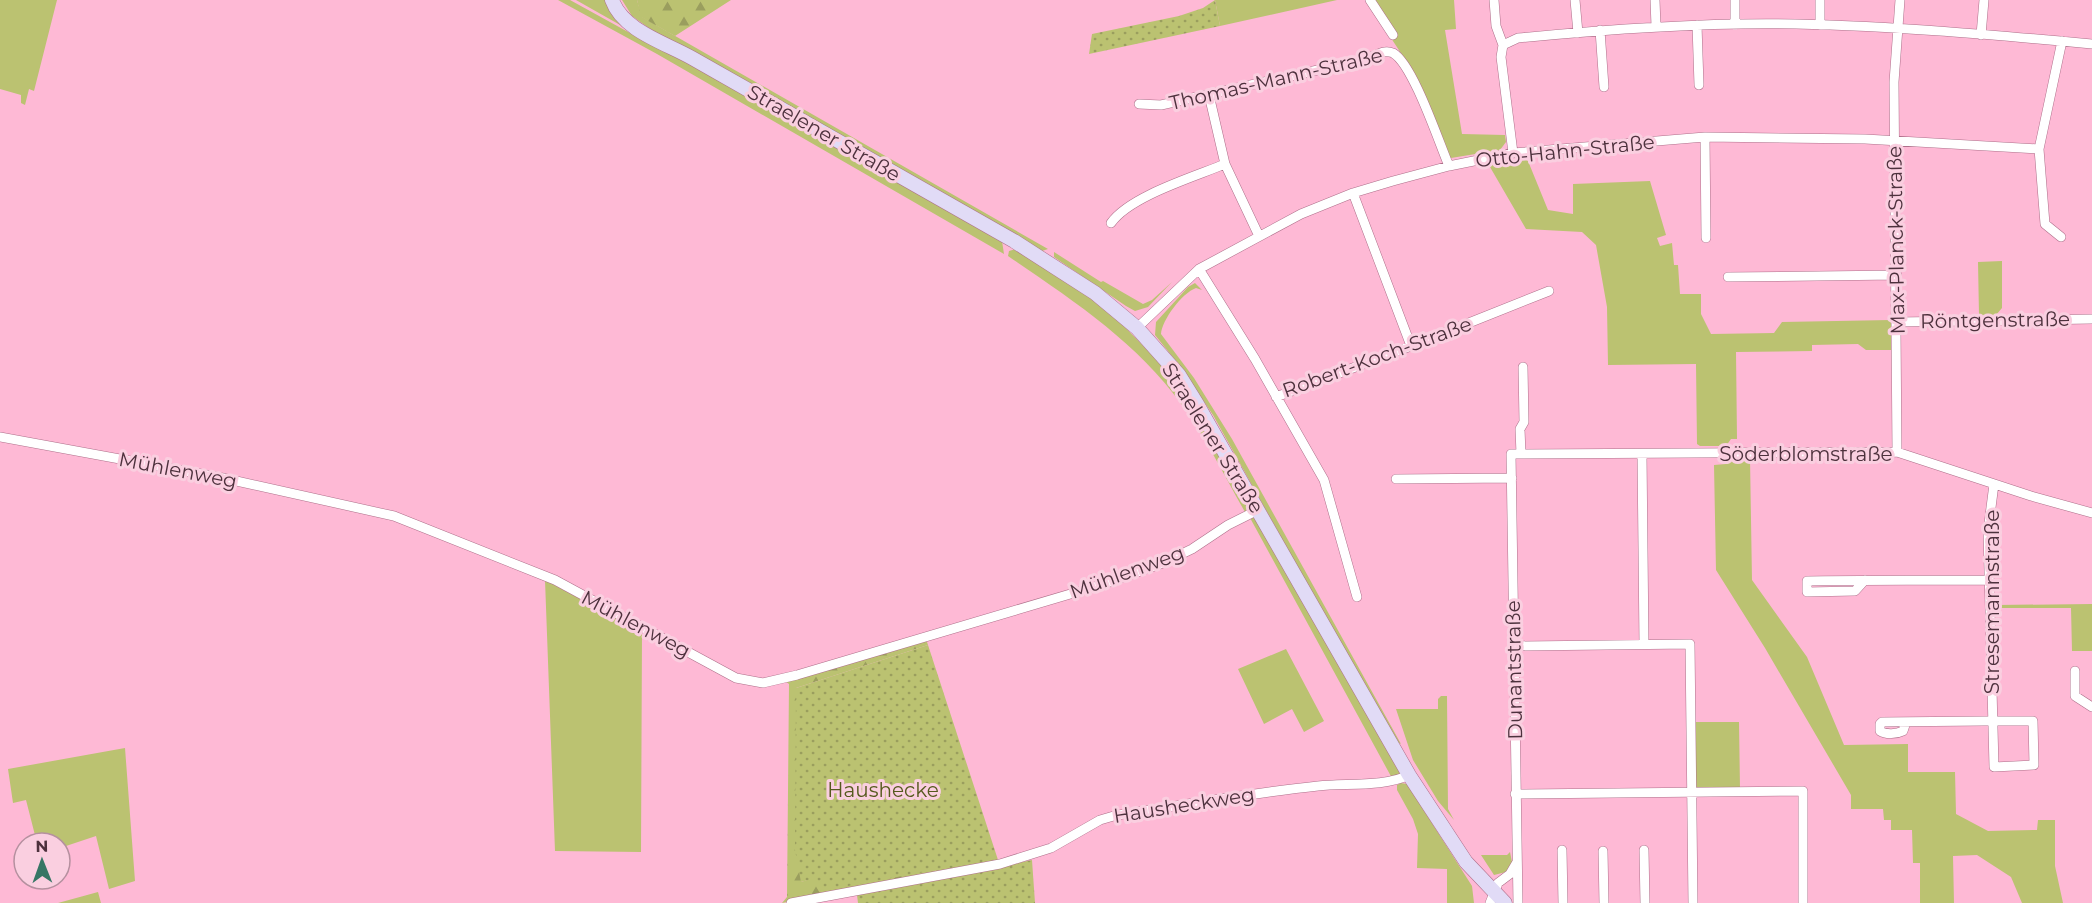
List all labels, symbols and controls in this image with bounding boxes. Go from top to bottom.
street label: Thomas-Mann-Straße [1167,43,1385,115]
street label: Straelener Straße [743,79,905,187]
street label: Otto-Hahn-Straße [1474,130,1656,172]
street label: Max-Planck-Straße [1882,146,1910,334]
street label: Röntgenstraße [1920,307,2070,333]
street label: Robert-Koch-Straße [1279,312,1475,402]
street label: Straelener Straße [1157,358,1269,518]
street label: Söderblomstraße [1719,442,1893,466]
street label: Mühlenweg [117,447,239,493]
street label: Stresemannstraße [1980,510,2004,694]
street label: Mühlenweg [1067,540,1187,604]
street label: Mühlenweg [577,585,695,663]
street label: Dunantstraße [1501,600,1527,740]
park label: Haushecke [827,778,939,802]
street label: Hausheckweg [1112,782,1256,828]
north arrow [12,831,72,891]
text: N [35,837,48,856]

